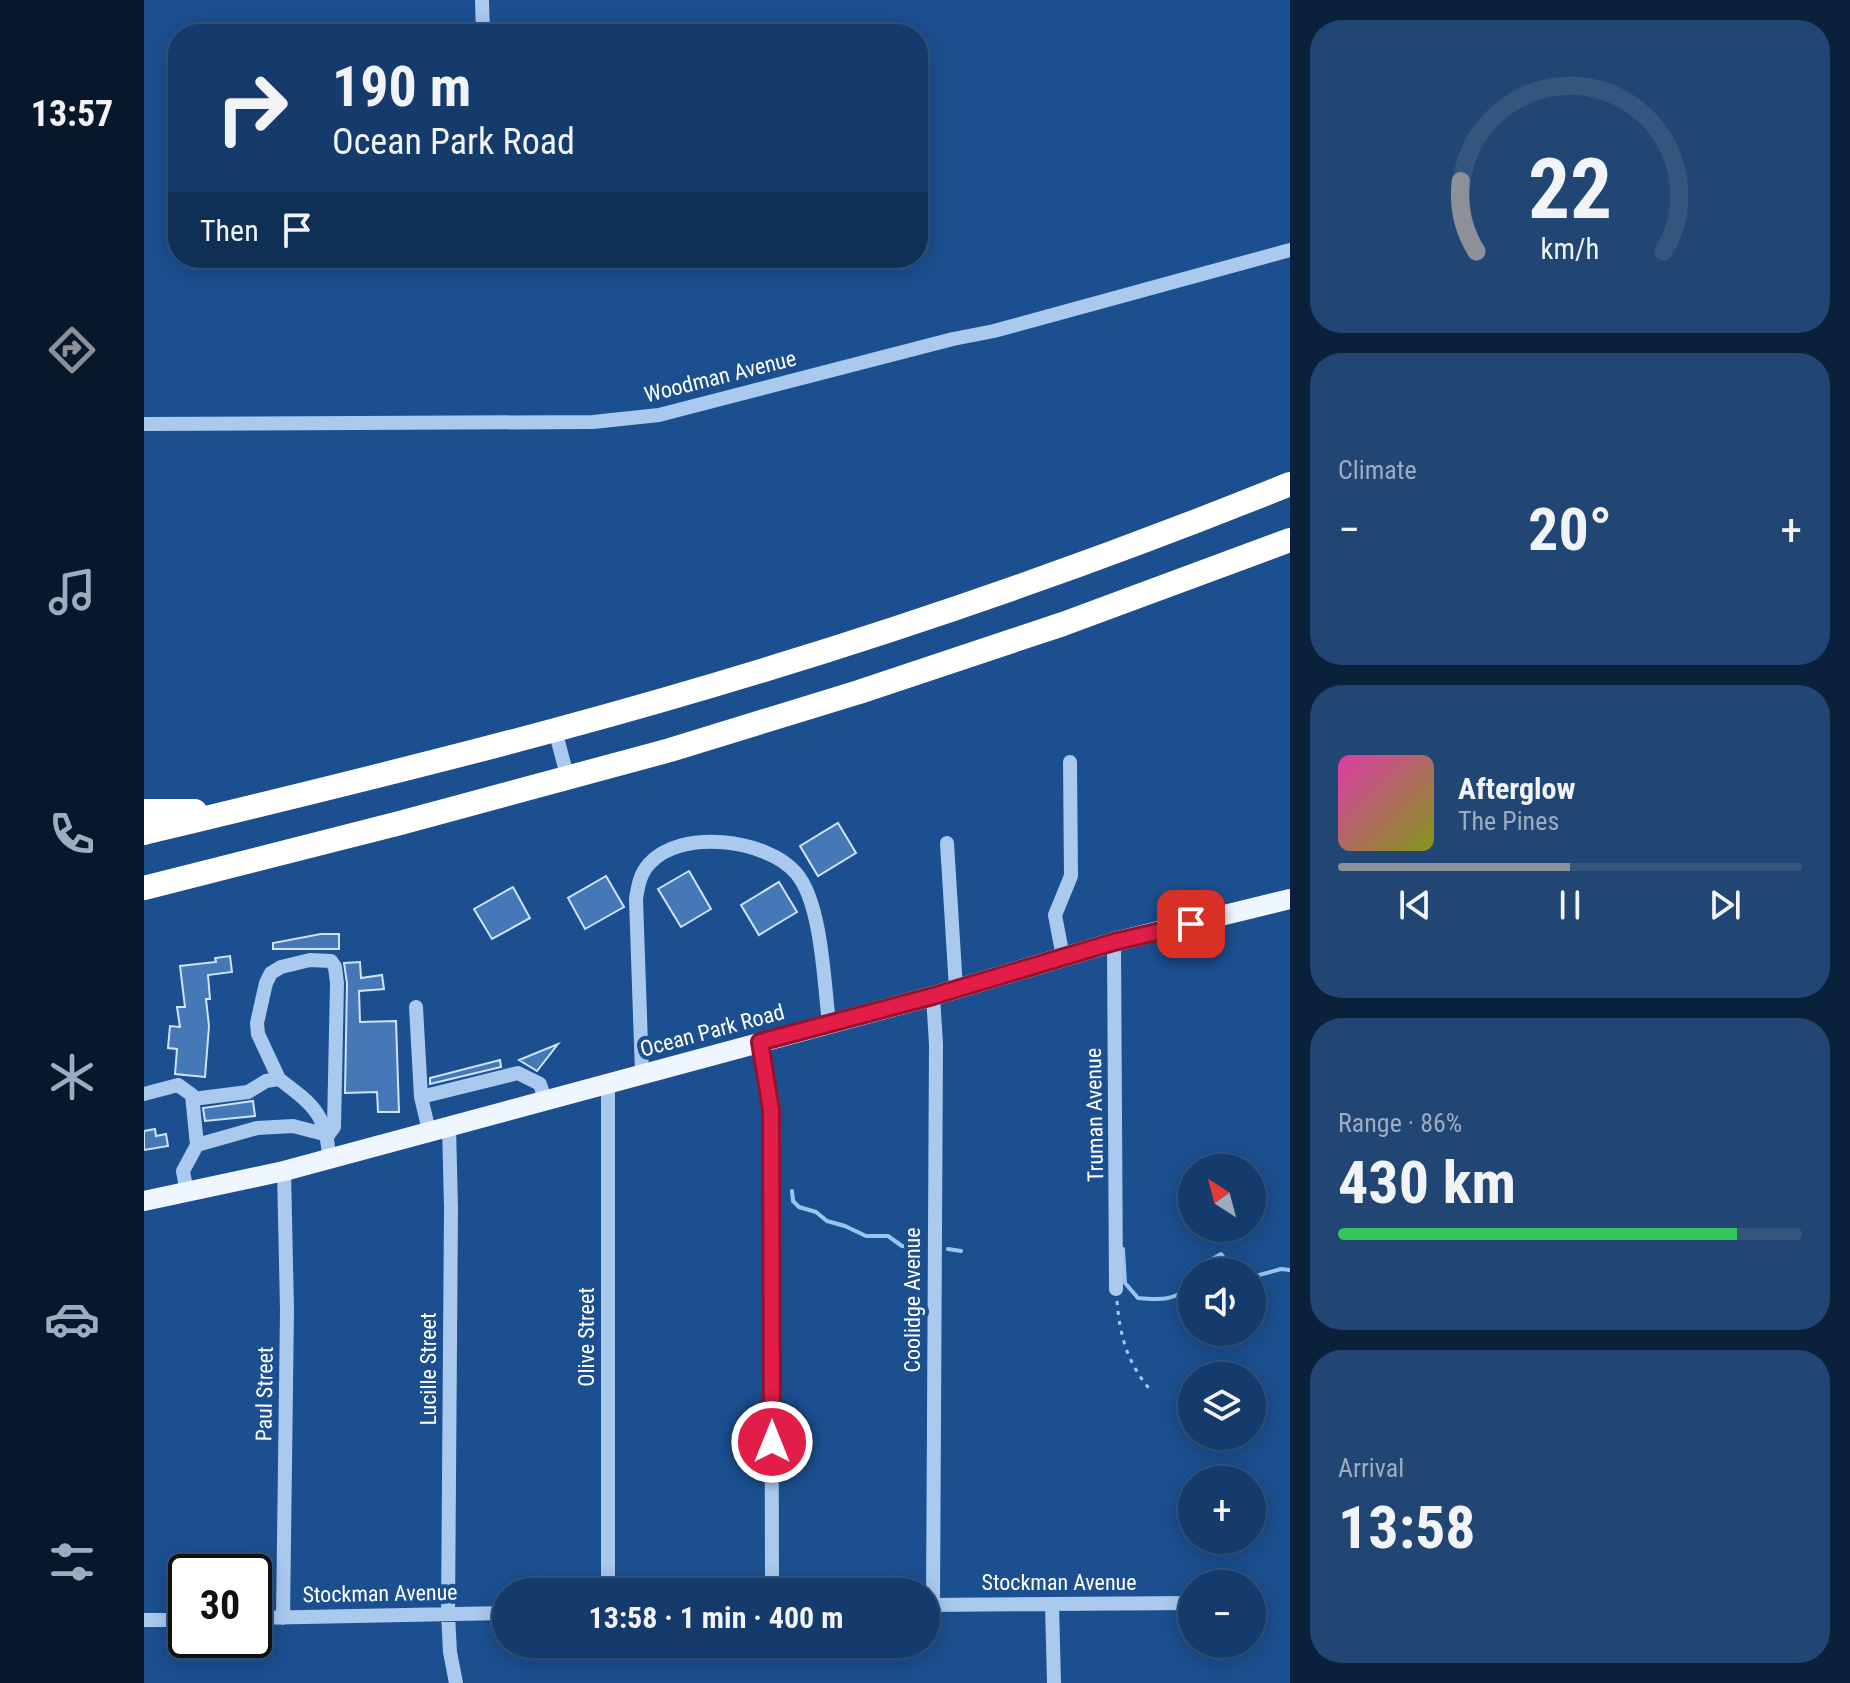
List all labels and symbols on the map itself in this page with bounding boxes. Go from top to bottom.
street label: Woodman Avenue [642,346,799,407]
pin [1157,890,1225,958]
street label: Ocean Park Road [637,999,787,1062]
street label: Truman Avenue [1081,1048,1108,1182]
north arrow [1178,1154,1266,1242]
street label: Coolidge Avenue [900,1227,925,1373]
street label: Olive Street [574,1287,599,1387]
street label: Lucille Street [416,1313,441,1425]
street label: Paul Street [251,1346,278,1442]
position arrow [730,1400,814,1484]
speed limit sign: 30 [168,1554,272,1658]
street label: Stockman Avenue [982,1570,1136,1595]
street label: Stockman Avenue [302,1580,458,1607]

